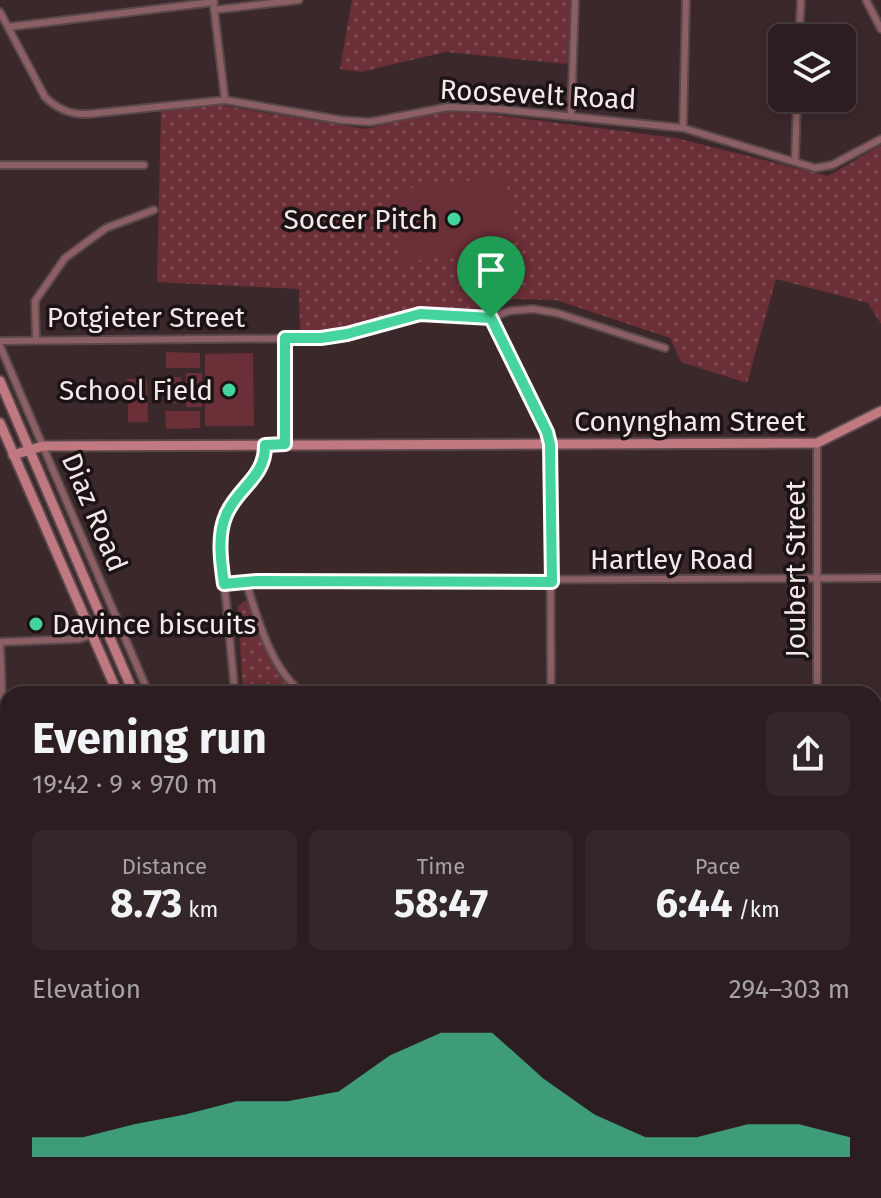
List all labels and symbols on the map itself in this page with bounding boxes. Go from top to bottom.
street label: Roosevelt Road [439,73,637,116]
place label: Soccer Pitch [284,203,438,236]
marker: Soccer Pitch [445,210,463,228]
pin [457,236,525,318]
street label: Potgieter Street [47,301,246,334]
place label: School Field [59,374,213,407]
marker: School Field [220,381,238,399]
street label: Conyngham Street [574,405,807,438]
street label: Diaz Road [55,448,134,576]
street label: Joubert Street [779,479,812,658]
street label: Hartley Road [590,543,754,576]
place label: Davince biscuits [52,608,256,641]
marker: Davince biscuits [27,615,45,633]

